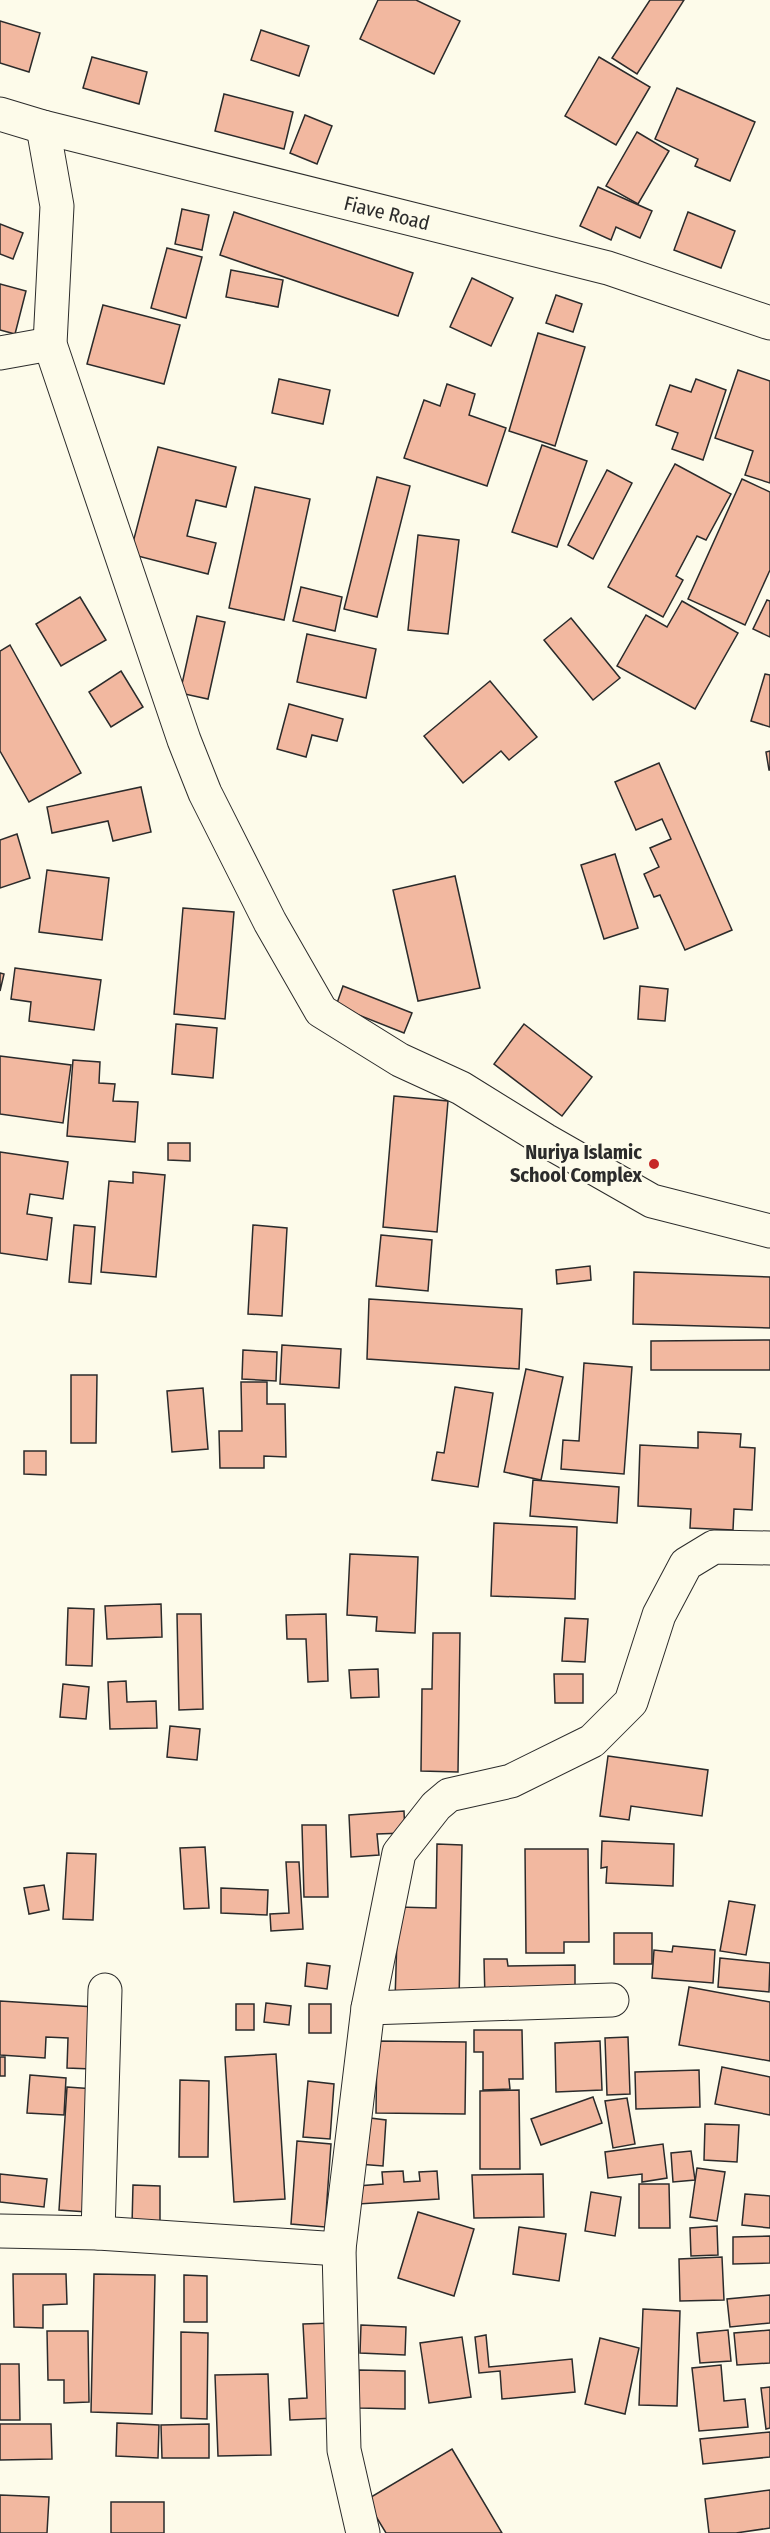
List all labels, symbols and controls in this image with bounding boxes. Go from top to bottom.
street label: Fiave Road [342,191,432,235]
place label: Nuriya Islamic School Complex [510,1140,643,1187]
marker: Nuriya Islamic School Complex [647,1157,661,1171]

